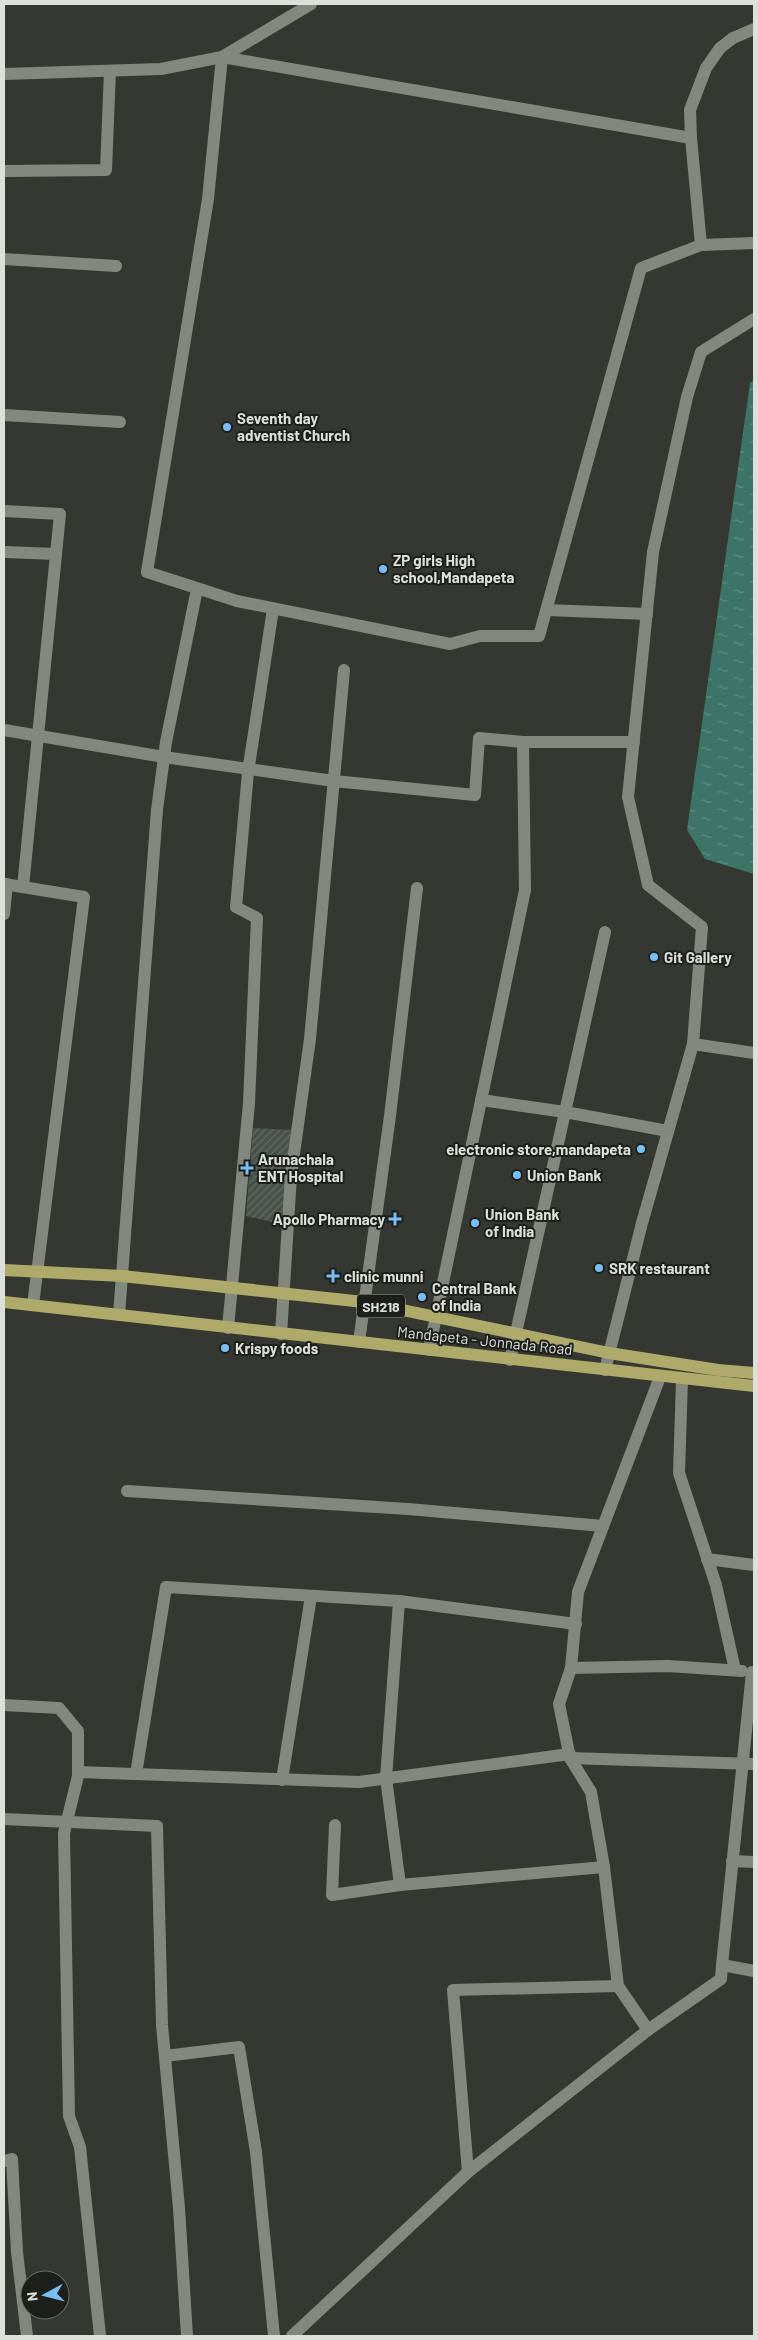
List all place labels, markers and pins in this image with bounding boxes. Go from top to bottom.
place label: Seventh day adventist Church [237,409,350,444]
marker: Seventh day adventist Church [221,421,233,433]
place label: ZP girls High school,Mandapeta [393,551,514,586]
marker: ZP girls High school,Mandapeta [377,563,389,575]
place label: Git Gallery [664,948,732,966]
marker: Git Gallery [648,951,660,963]
place label: electronic store,mandapeta [446,1140,631,1158]
marker: electronic store,mandapeta [635,1143,647,1155]
place label: Arunachala ENT Hospital [258,1150,343,1185]
marker: Arunachala ENT Hospital [240,1161,254,1175]
place label: Union Bank [527,1166,601,1184]
marker: Union Bank [511,1169,523,1181]
place label: Union Bank of India [485,1205,559,1240]
place label: Apollo Pharmacy [273,1210,385,1228]
marker: Apollo Pharmacy [389,1213,401,1225]
marker: Union Bank of India [469,1217,481,1229]
place label: SRK restaurant [609,1259,710,1277]
marker: SRK restaurant [593,1262,605,1274]
place label: clinic munni [344,1267,424,1285]
marker: clinic munni [326,1269,340,1283]
place label: Central Bank of India [432,1279,517,1314]
marker: Central Bank of India [416,1291,428,1303]
place label: Krispy foods [235,1339,319,1357]
marker: Krispy foods [219,1342,231,1354]

